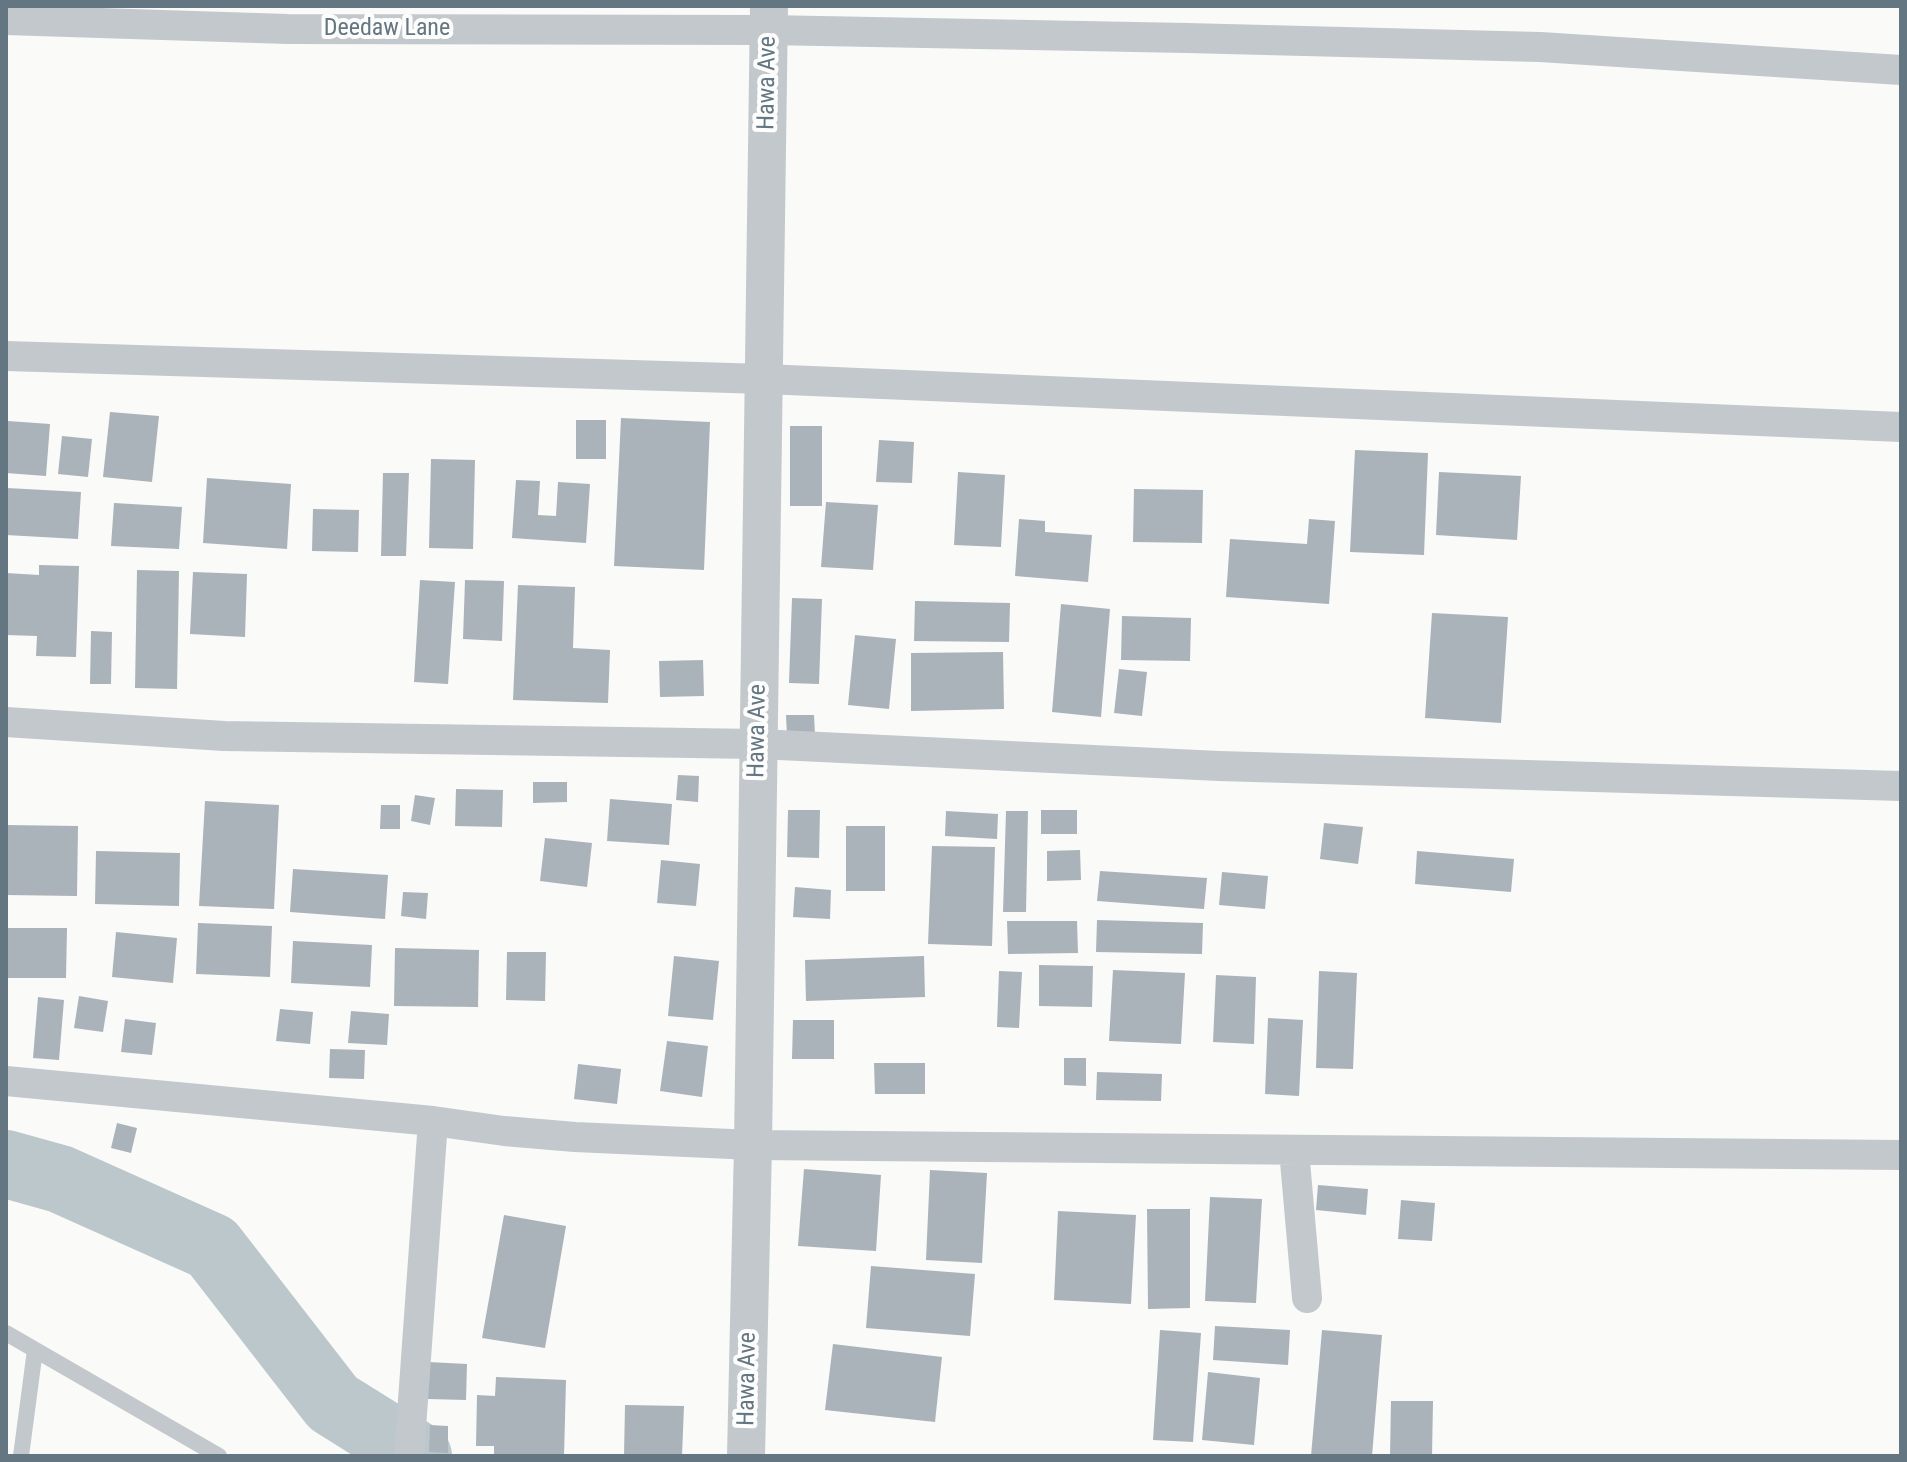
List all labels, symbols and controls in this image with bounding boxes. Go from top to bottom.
street label: Deedaw Lane [324,15,450,43]
street label: Hawa Ave [753,36,783,130]
street label: Hawa Ave [743,684,773,778]
street label: Hawa Ave [733,1332,763,1426]

